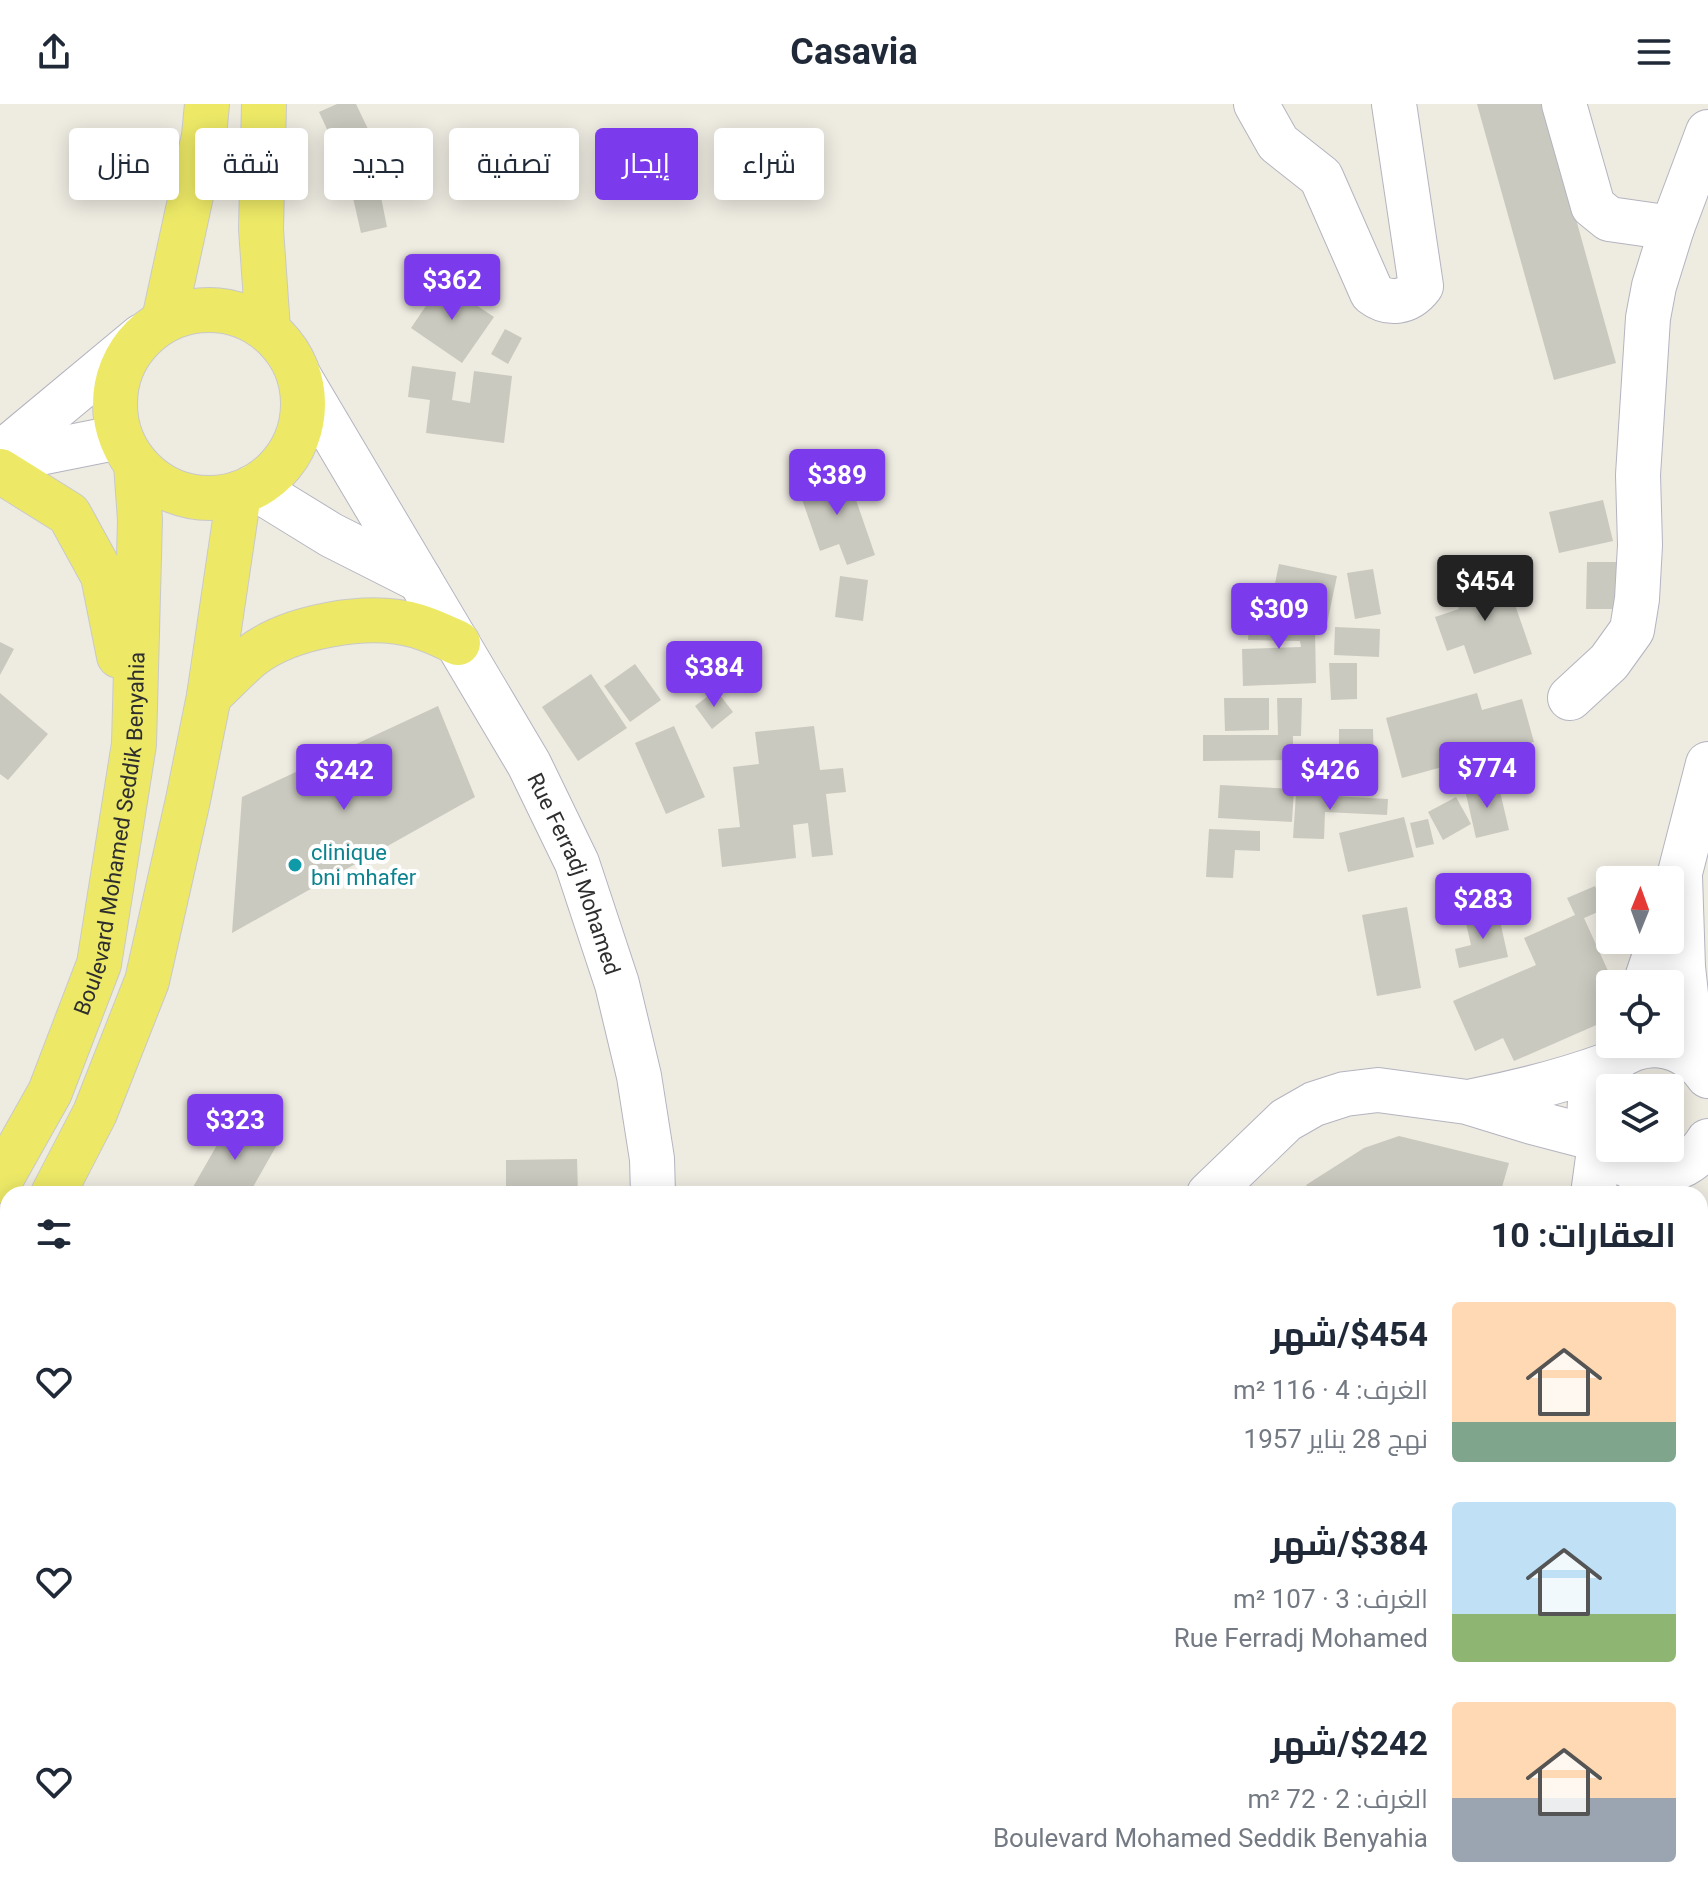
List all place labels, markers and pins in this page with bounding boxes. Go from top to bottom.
pin: $362 [405,254,499,322]
pin: $389 [790,449,884,517]
pin: $454 [1438,555,1532,623]
pin: $309 [1232,583,1326,651]
pin: $384 [667,641,761,709]
pin: $774 [1440,742,1534,810]
pin: $242 [297,744,391,812]
pin: $426 [1283,744,1377,812]
place label: clinique bni mhafer [311,840,417,890]
marker: clinique bni mhafer [286,856,304,874]
pin: $283 [1436,873,1530,941]
pin: $323 [188,1094,282,1162]

